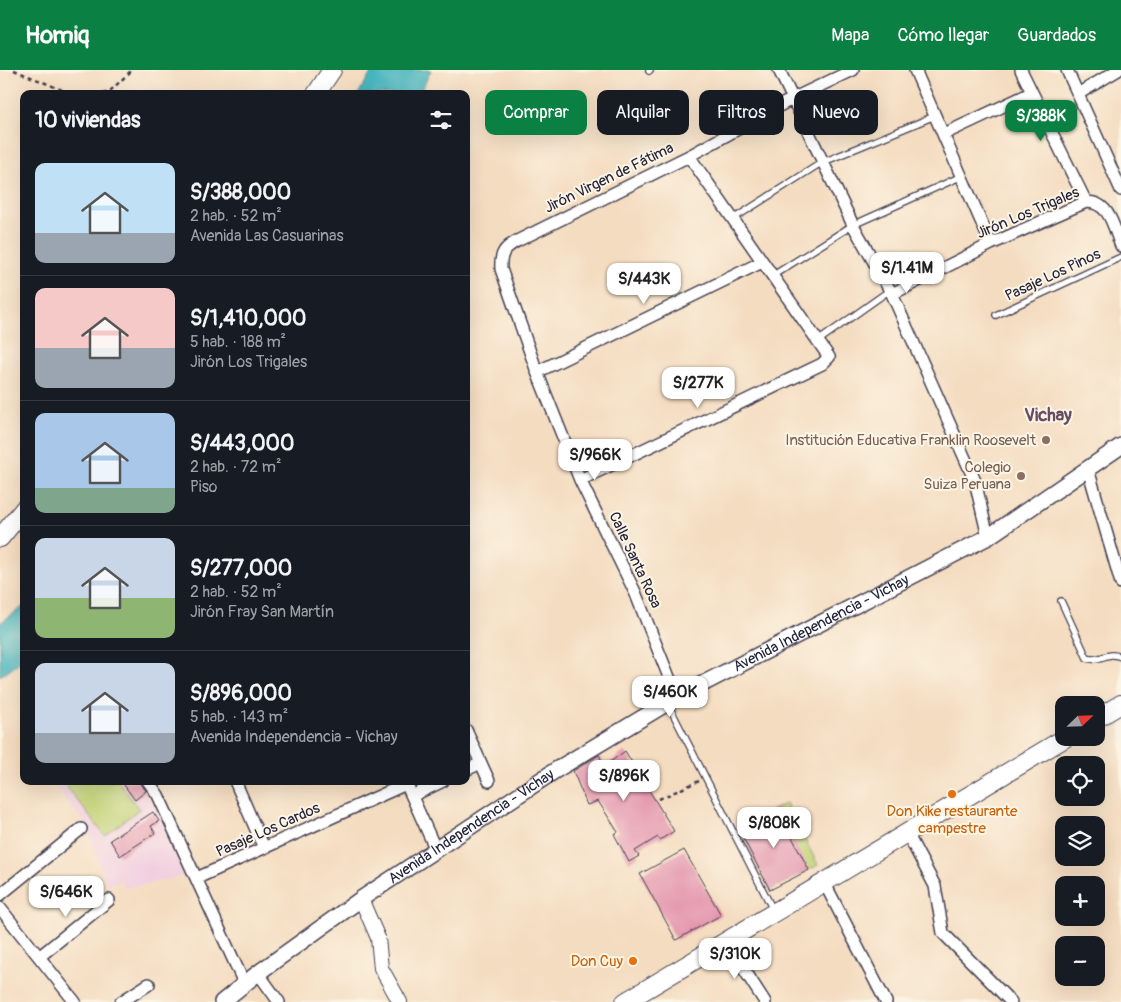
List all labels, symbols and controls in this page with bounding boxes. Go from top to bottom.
text: Homiq [25,21,89,50]
text: Mapa [831,24,869,47]
text: Cómo llegar [897,24,989,47]
text: Guardados [1017,24,1096,47]
chip: Comprar [485,90,587,135]
chip: Alquilar [597,90,689,135]
chip: Filtros [699,90,784,135]
chip: Nuevo [794,90,878,135]
pin: S/388K [1000,100,1082,142]
icon: filters [427,106,455,134]
text: S/388K [1016,106,1066,126]
text: 10 viviendas [35,107,140,134]
street label: Jirón Virgen de Fátima [541,138,677,218]
text: S/388,000 [190,179,291,206]
icon: home [75,183,135,243]
street label: Jirón Los Trigales [974,183,1082,243]
text: 2 hab. · 52 m² [190,206,282,226]
text: Avenida Las Casuarinas [190,226,344,246]
street label: Pasaje Los Pinos [1002,244,1104,305]
pin: S/1.41M [861,252,953,294]
text: S/1.41M [881,258,933,278]
pin: S/443K [603,262,685,305]
text: S/443K [618,269,670,289]
text: S/1,410,000 [190,305,306,332]
icon: home [75,308,135,368]
text: 5 hab. · 188 m² [190,332,286,352]
text: Jirón Los Trigales [190,352,307,372]
pin: S/277K [657,366,739,409]
text: S/277K [673,373,723,393]
district label: Vichay [1024,404,1072,427]
text: S/443,000 [190,430,294,457]
place label: Institución Educativa Franklin Roosevelt [785,431,1037,450]
icon: home [75,433,135,493]
marker: Institución Educativa Franklin Roosevelt [1040,434,1052,446]
pin: S/966K [554,438,636,481]
text: S/966K [569,445,621,465]
text: 2 hab. · 72 m² [190,457,281,477]
place label: Colegio Suiza Peruana [923,458,1011,494]
marker: Colegio Suiza Peruana [1015,470,1027,482]
text: Piso [190,477,217,497]
street label: Calle Santa Rosa [604,509,666,611]
text: S/277,000 [190,555,292,582]
icon: home [75,558,135,618]
street label: Avenida Independencia - Vichay [730,570,912,676]
text: 2 hab. · 52 m² [190,582,282,602]
text: Jirón Fray San Martín [190,602,334,622]
pin: S/460K [629,676,711,718]
text: S/896,000 [190,680,292,707]
text: S/460K [643,682,697,702]
icon: home [75,683,135,743]
north arrow [1055,696,1105,746]
map controls [1055,696,1105,986]
text: 5 hab. · 143 m² [190,707,288,727]
text: Avenida Independencia - Vichay [190,727,398,747]
button: locate [1055,756,1105,806]
pin: S/896K [583,760,665,802]
street label: Avenida Independencia - Vichay [385,764,558,888]
text: S/896K [599,766,649,786]
marker: Don Kike restaurante campestre [946,788,958,800]
street label: Pasaje Los Cardos [213,798,323,861]
place label: Don Kike restaurante campestre [887,802,1018,838]
pin: S/808K [733,806,815,849]
text: S/808K [748,813,800,833]
button: layers [1055,816,1105,866]
pin: S/646K [25,876,107,918]
button: + [1055,876,1105,926]
text: S/646K [40,882,92,902]
button: − [1055,936,1105,986]
pin: S/310K [694,938,776,980]
text: S/310K [710,944,760,964]
place label: Don Cuy [571,952,624,971]
marker: Don Cuy [627,955,639,967]

